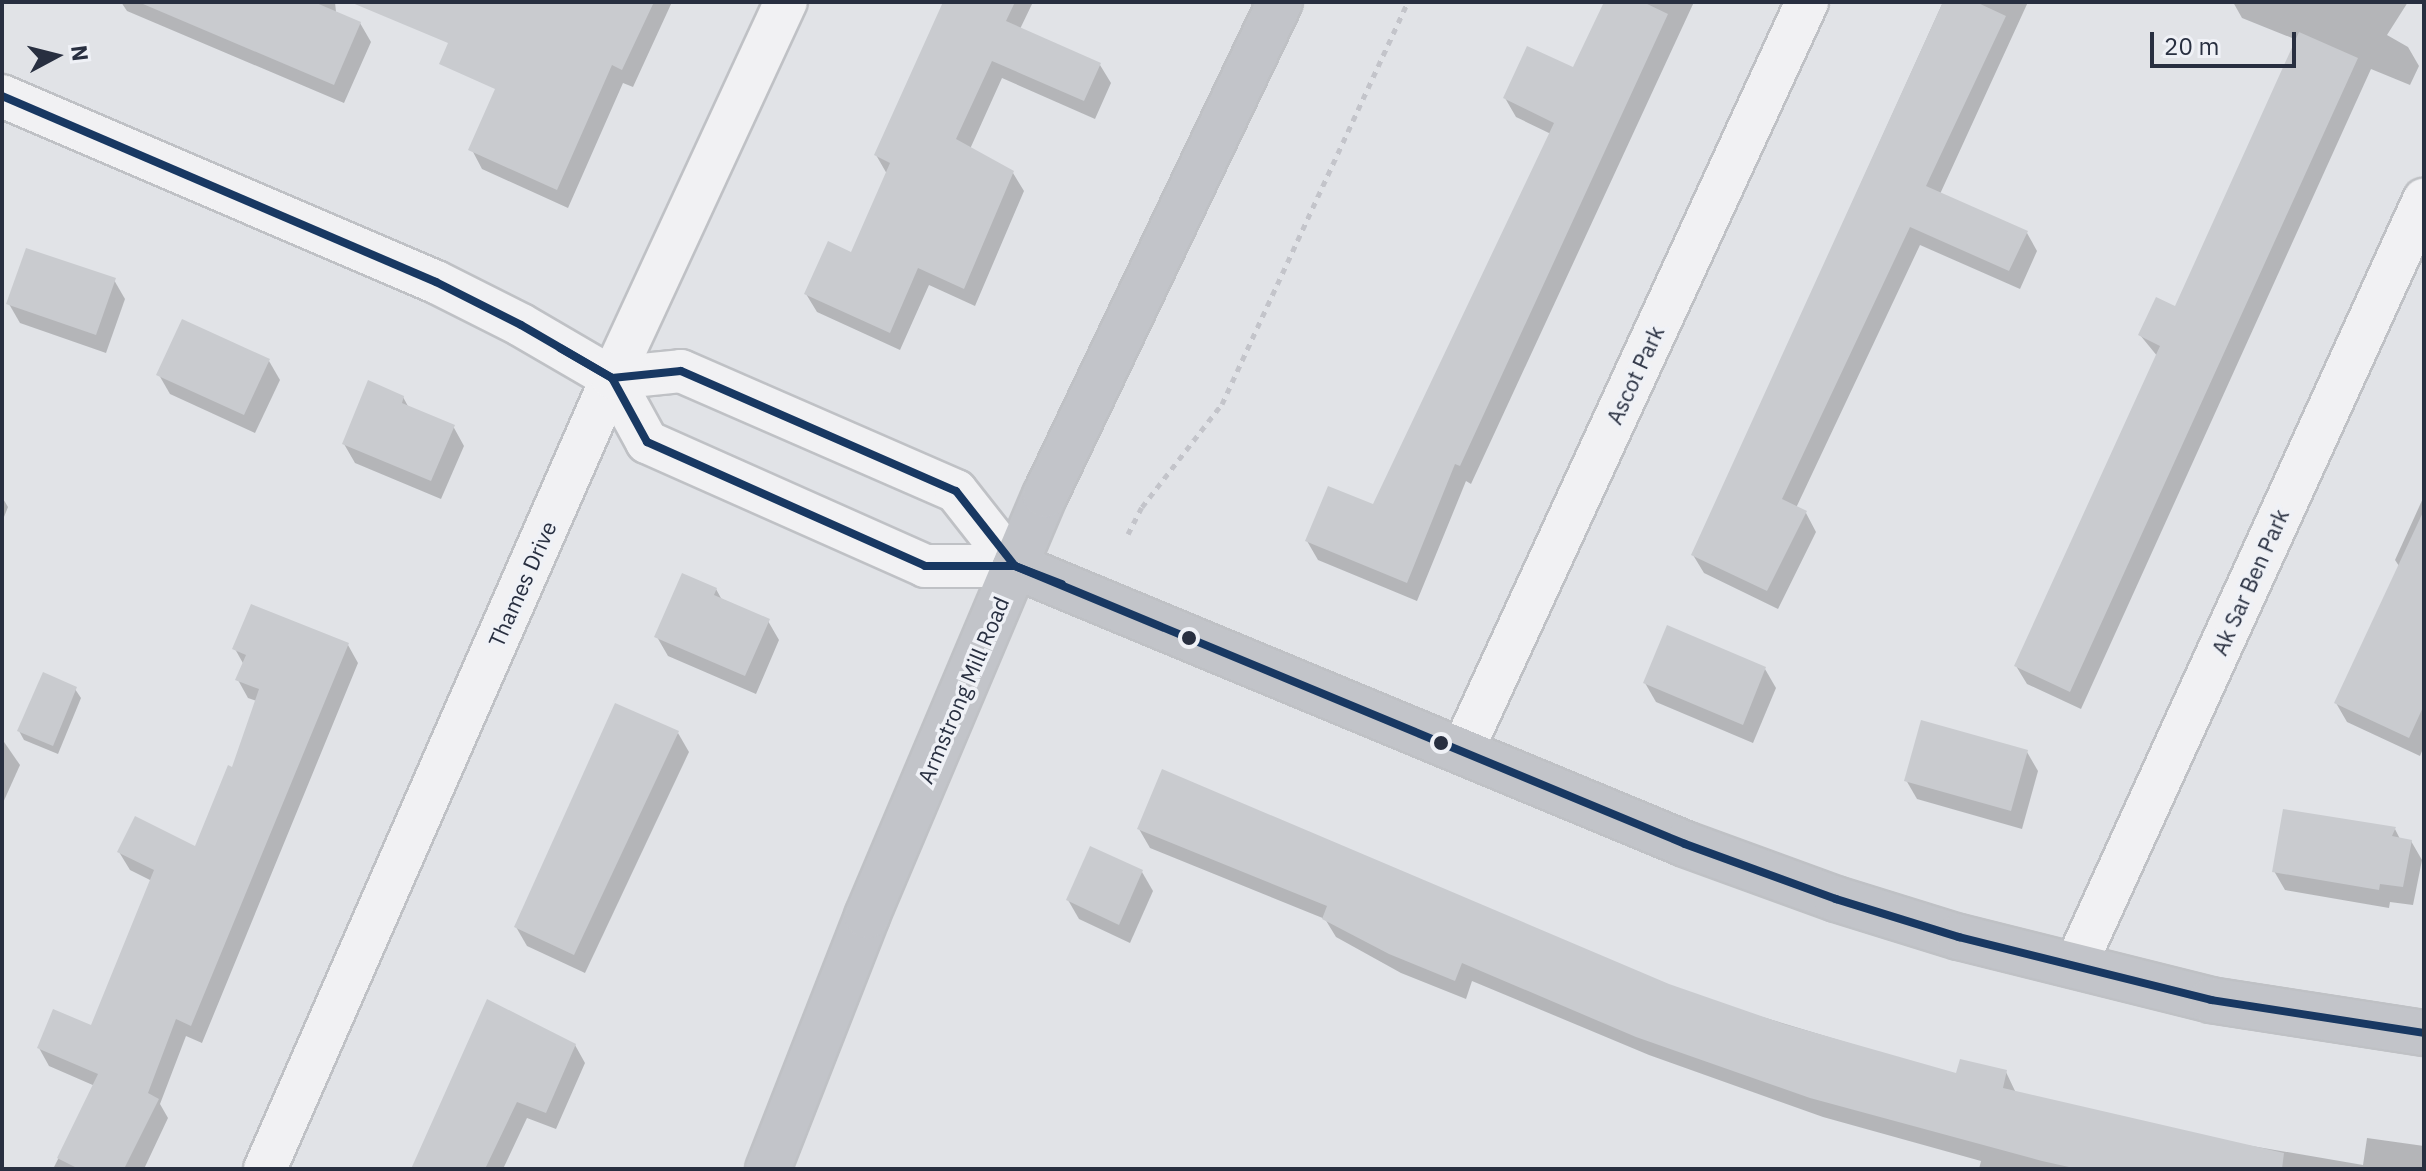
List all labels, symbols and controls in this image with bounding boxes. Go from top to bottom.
north arrow [16,16,96,96]
scale bar [2154,16,2300,66]
text: 20 m [2164,30,2219,62]
text: N [65,43,96,63]
street label: Ascot Park [1601,322,1669,428]
street label: Ak Sar Ben Park [2206,505,2294,659]
street label: Thames Drive [482,517,562,651]
street label: Armstrong Mill Road [912,593,1014,787]
unlabelled marker [1181,630,1197,646]
unlabelled marker [1433,735,1449,751]

